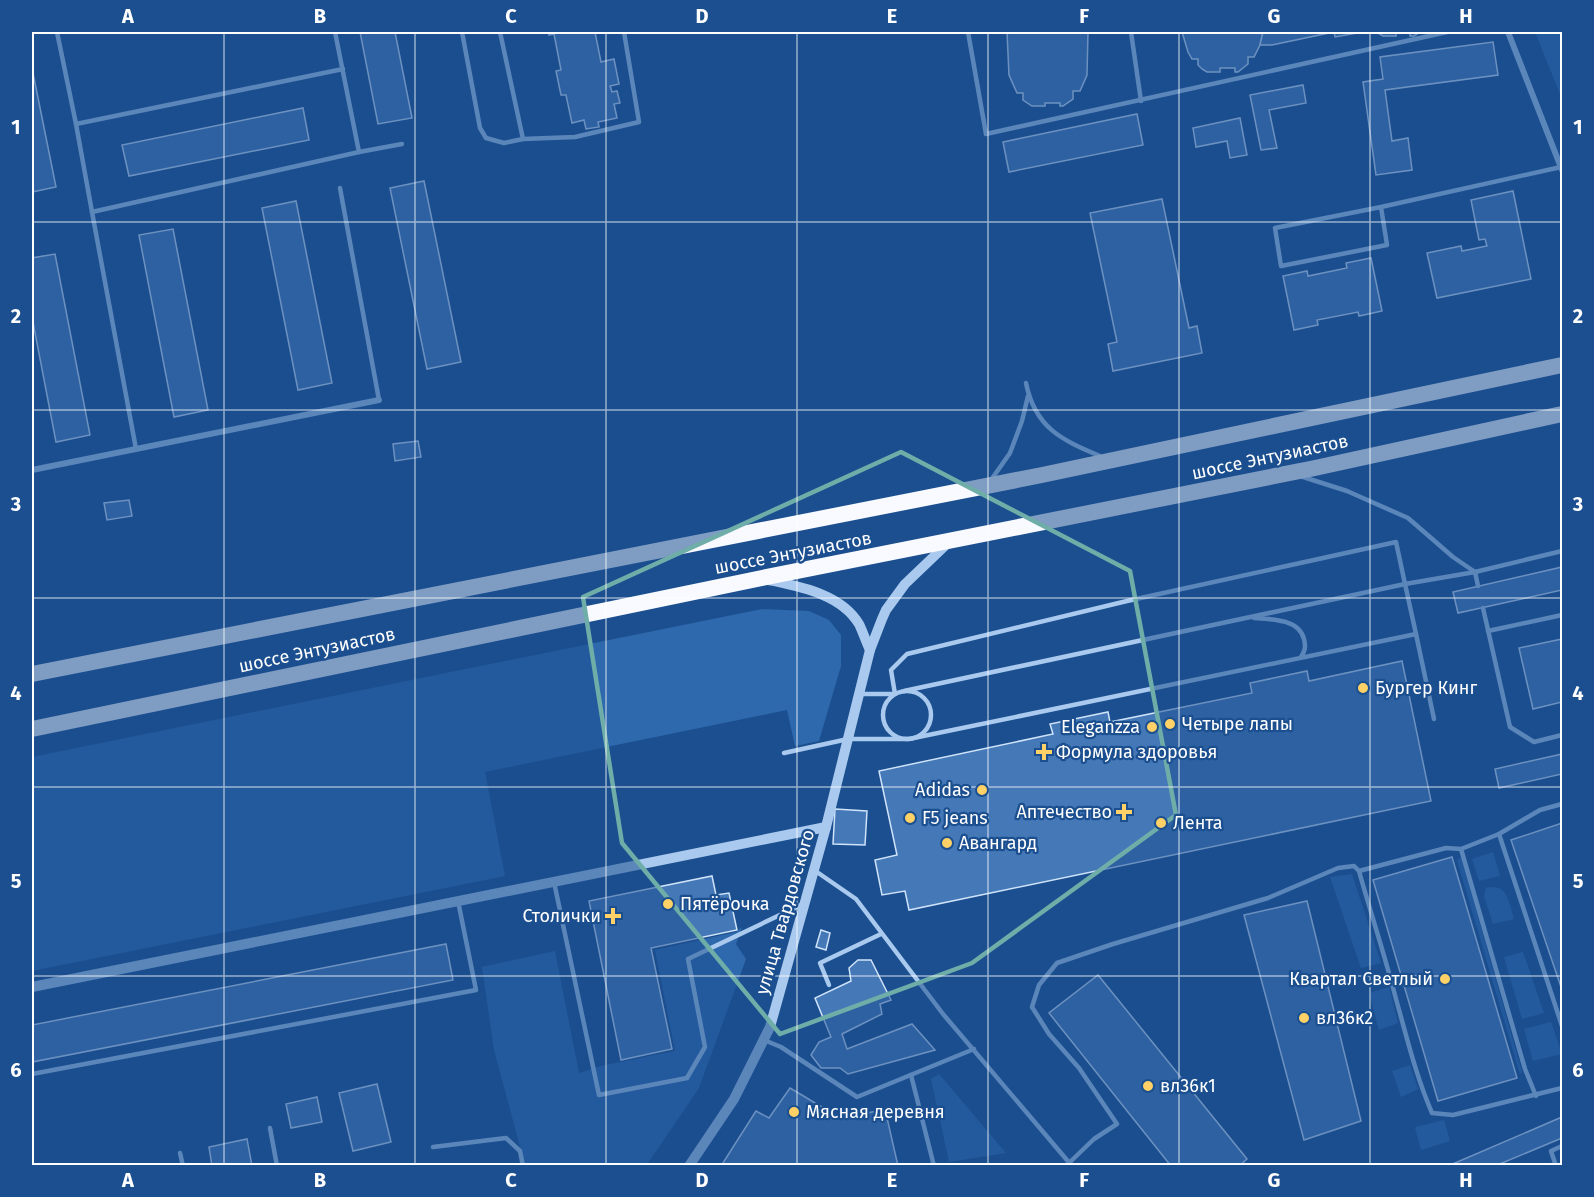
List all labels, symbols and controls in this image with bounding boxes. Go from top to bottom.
text: A [121,4,135,28]
text: B [314,4,326,28]
text: C [505,4,517,28]
text: D [695,4,709,28]
text: E [887,4,897,28]
text: F [1079,4,1089,28]
text: G [1268,4,1280,28]
text: H [1459,4,1473,28]
text: 1 [11,115,21,139]
text: 1 [1573,115,1583,139]
text: 2 [11,304,21,328]
text: 2 [1573,304,1583,328]
street label: шоссе Энтузиастов [1190,430,1350,484]
text: 3 [10,492,21,516]
text: 3 [1572,492,1583,516]
street label: шоссе Энтузиастов [713,527,873,579]
street label: шоссе Энтузиастов [237,623,397,677]
place label: Бургер Кинг [1375,677,1478,699]
text: 4 [10,681,22,705]
marker: Бургер Кинг [1356,681,1370,695]
text: 4 [1572,681,1584,705]
place label: Четыре лапы [1182,713,1293,735]
place label: Eleganzza [1061,716,1140,738]
marker: Четыре лапы [1163,717,1177,731]
marker: Eleganzza [1145,720,1159,734]
place label: Формула здоровья [1056,741,1217,763]
marker: Формула здоровья [1037,745,1051,759]
place label: Adidas [915,779,970,801]
marker: Adidas [975,783,989,797]
place label: Аптечество [1017,801,1112,823]
marker: Аптечество [1117,805,1131,819]
place label: F5 jeans [922,807,988,829]
marker: F5 jeans [903,811,917,825]
place label: Лента [1173,812,1223,834]
marker: Лента [1154,816,1168,830]
street label: улица Твардовского [751,827,819,997]
place label: Авангард [959,832,1037,854]
marker: Авангард [940,836,954,850]
text: 5 [11,869,22,893]
text: 5 [1573,869,1584,893]
place label: Пятёрочка [680,893,770,915]
marker: Пятёрочка [661,897,675,911]
place label: Столички [523,905,601,927]
marker: Столички [606,909,620,923]
place label: Квартал Светлый [1289,968,1433,990]
marker: Квартал Светлый [1438,972,1452,986]
place label: вл36к2 [1316,1007,1373,1029]
marker: вл36к2 [1297,1011,1311,1025]
text: 6 [10,1058,22,1082]
text: 6 [1572,1058,1584,1082]
place label: вл36к1 [1160,1075,1216,1097]
marker: вл36к1 [1141,1079,1155,1093]
place label: Мясная деревня [806,1101,945,1123]
marker: Мясная деревня [787,1105,801,1119]
text: A [121,1168,135,1192]
text: B [314,1168,326,1192]
text: C [505,1168,517,1192]
text: D [695,1168,709,1192]
text: E [887,1168,897,1192]
text: F [1079,1168,1089,1192]
text: G [1268,1168,1280,1192]
text: H [1459,1168,1473,1192]

